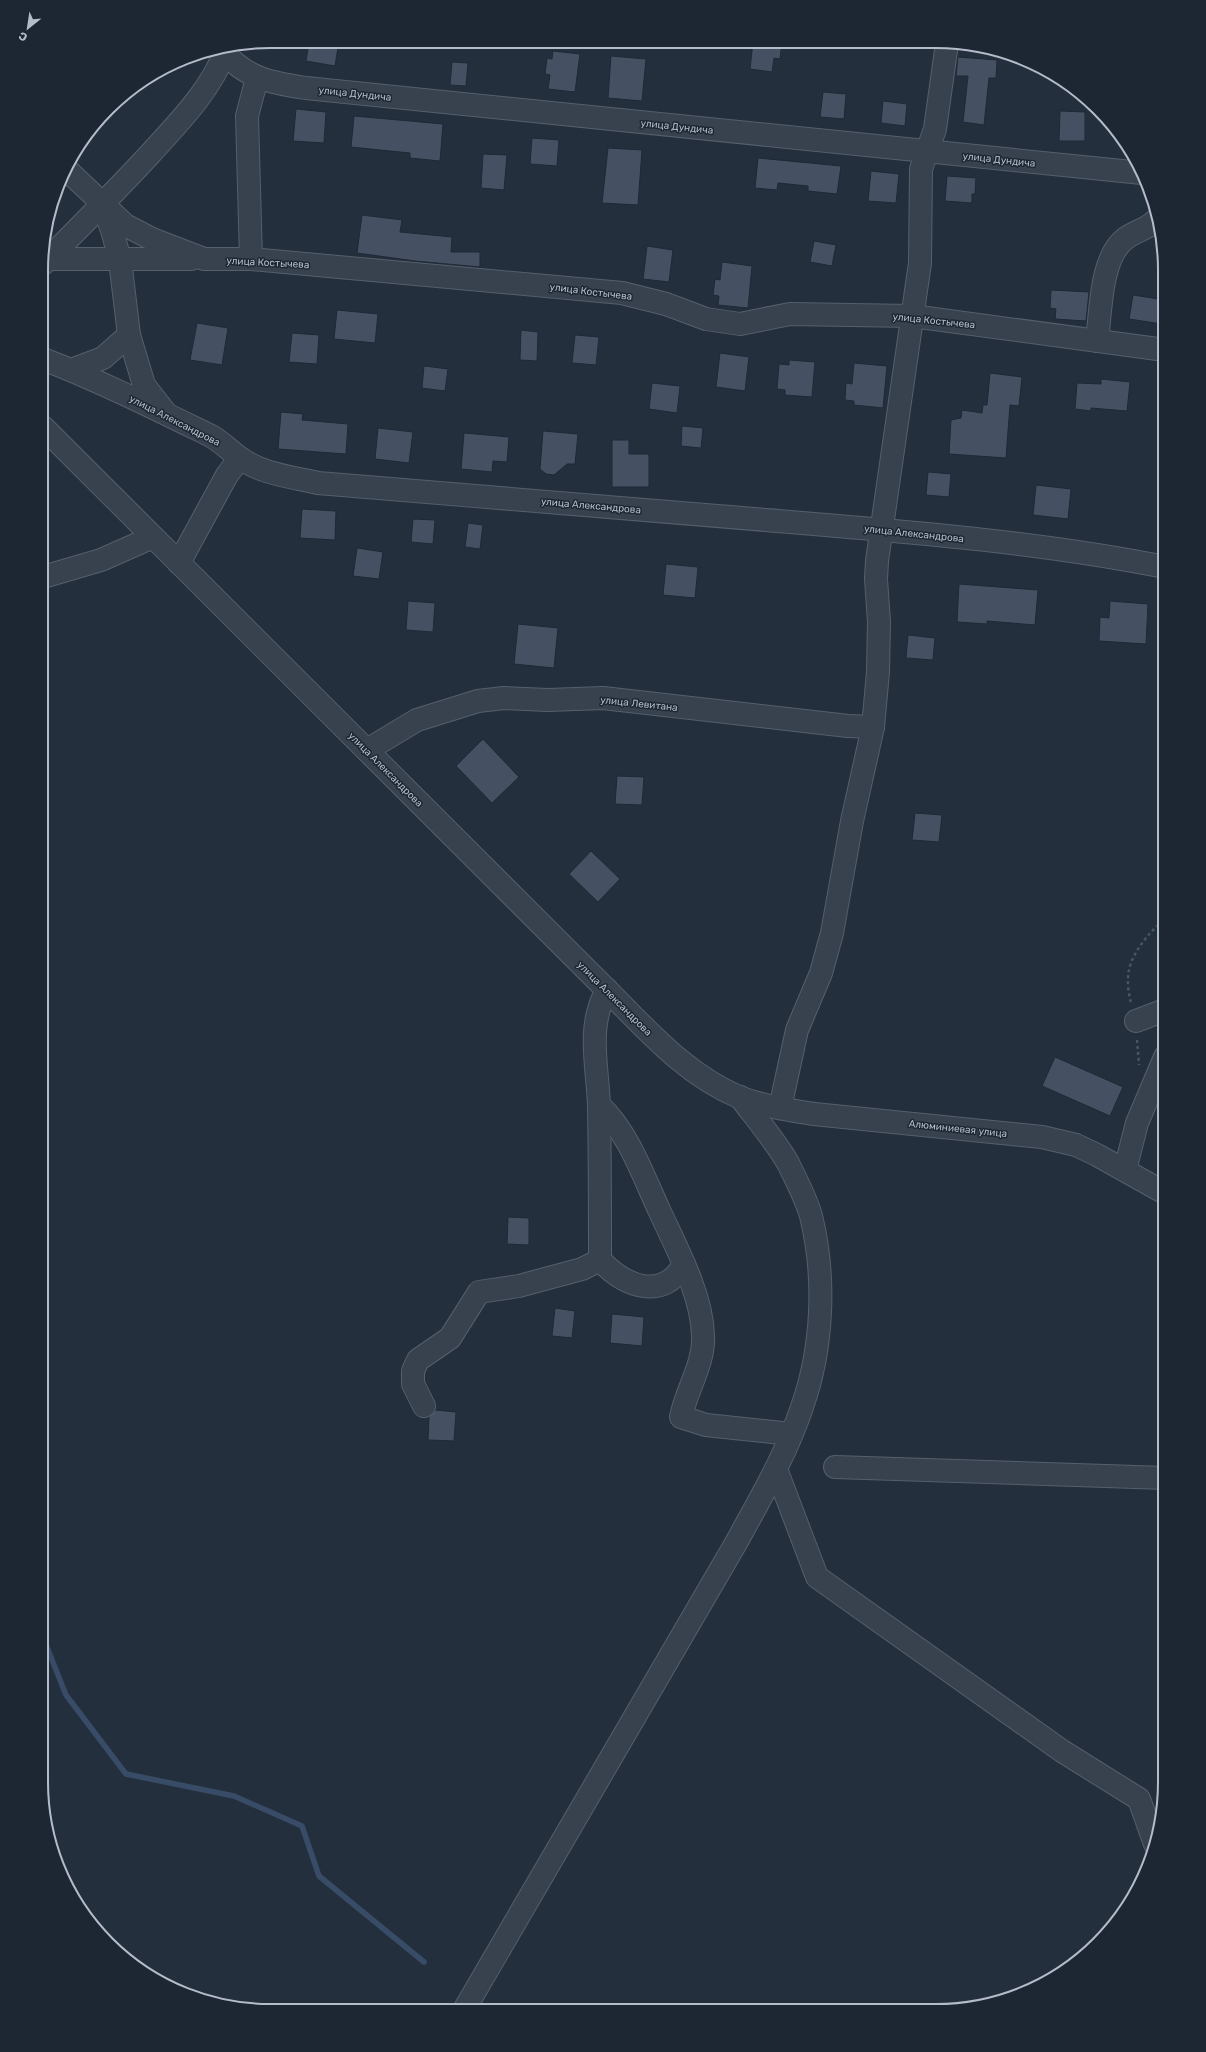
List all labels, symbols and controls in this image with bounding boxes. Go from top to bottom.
north arrow [8,8,48,48]
text: С [16,29,30,44]
street label: улица Дундича [318,84,392,104]
street label: улица Дундича [640,117,714,137]
street label: улица Дундича [962,150,1036,170]
street label: улица Костычева [226,255,310,271]
street label: улица Костычева [549,281,633,303]
street label: улица Костычева [892,311,976,331]
street label: улица Александрова [127,393,222,449]
street label: улица Александрова [540,496,641,516]
street label: улица Александрова [863,523,964,545]
street label: улица Левитана [600,694,678,714]
street label: улица Александрова [346,730,425,809]
street label: улица Александрова [575,959,654,1038]
street label: Алюминиевая улица [908,1118,1008,1140]

